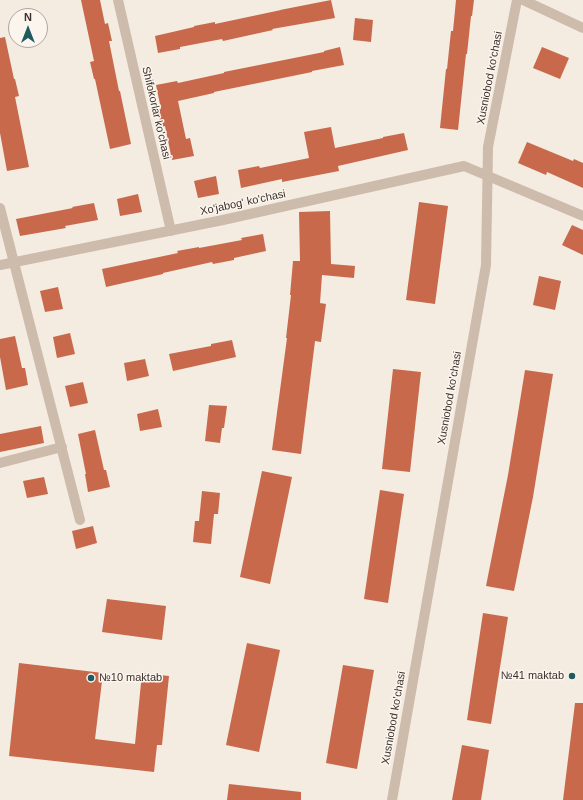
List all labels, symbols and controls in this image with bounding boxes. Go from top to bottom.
north arrow [8,8,48,48]
text: N [24,11,32,23]
street label: Xusniobod ko'chasi [475,30,505,126]
street label: Shifokorlar ko'chasi [139,65,173,161]
street label: Xo'jabog' ko'chasi [199,187,287,219]
street label: Xusniobod ko'chasi [435,350,465,446]
place label: №41 maktab [501,669,564,683]
street label: Xusniobod ko'chasi [379,670,409,766]
place label: №10 maktab [99,671,162,685]
marker: №41 maktab [567,671,577,681]
marker: №10 maktab [86,673,96,683]

